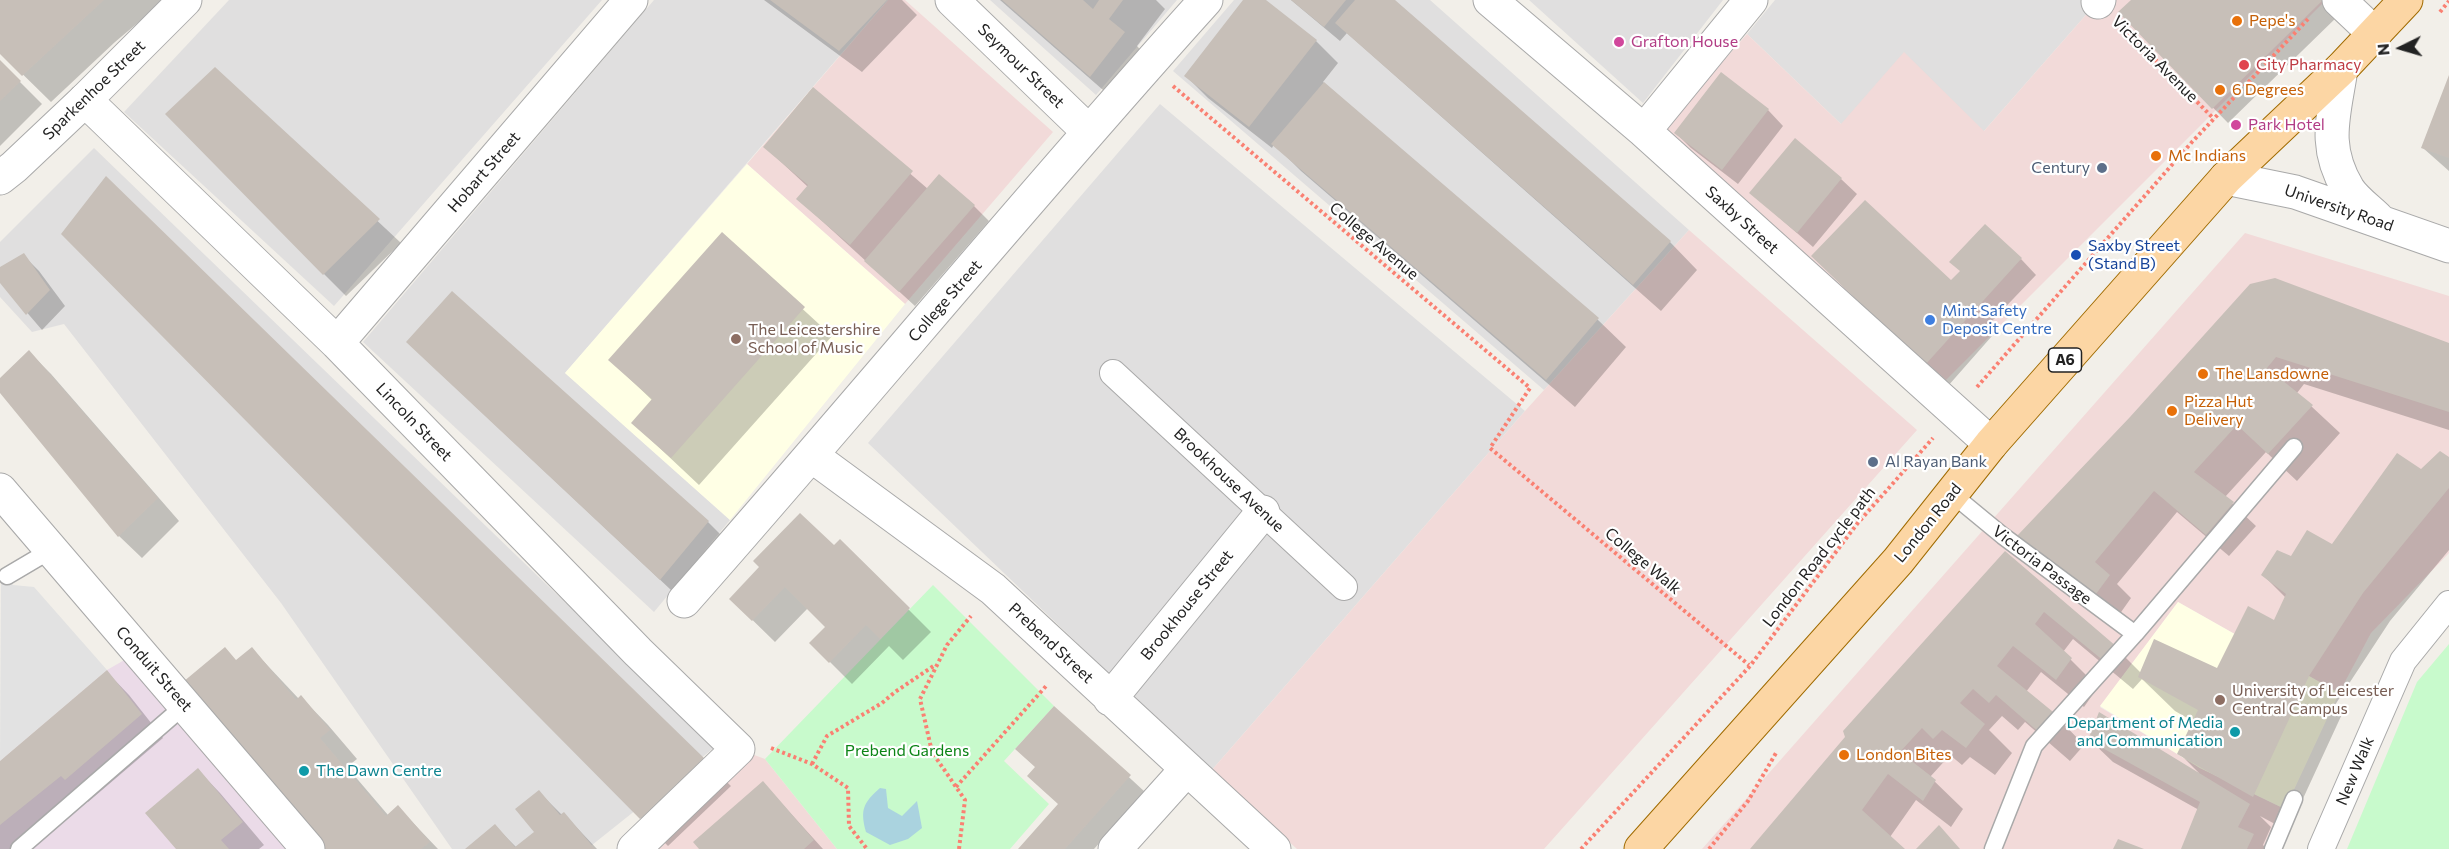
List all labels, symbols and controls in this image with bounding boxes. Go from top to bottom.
place label: Pepe's [2249,11,2296,31]
street label: Victoria Avenue [2108,12,2202,106]
marker: Pepe's [2230,14,2244,28]
north arrow [2371,18,2431,78]
street label: Seymour Street [974,20,1068,112]
place label: Grafton House [1631,32,1738,52]
marker: Grafton House [1612,35,1626,49]
street label: Sparkenhoe Street [39,36,149,144]
text: N [2373,43,2393,56]
place label: City Pharmacy [2256,55,2361,75]
marker: City Pharmacy [2237,58,2251,72]
place label: 6 Degrees [2232,80,2304,100]
marker: 6 Degrees [2213,83,2227,97]
place label: Park Hotel [2248,115,2325,135]
marker: Park Hotel [2229,118,2243,132]
street label: Hobart Street [444,128,524,216]
place label: Mc Indians [2168,146,2246,166]
marker: Mc Indians [2149,149,2163,163]
place label: Century [2031,158,2090,178]
marker: Century [2095,161,2109,175]
street label: University Road [2282,180,2396,236]
street label: Saxby Street [1701,182,1783,258]
street label: College Avenue [1326,198,1422,284]
place label: Saxby Street (Stand B) [2088,236,2180,274]
marker: Saxby Street (Stand B) [2069,248,2083,262]
street label: College Street [904,256,986,346]
place label: Mint Safety Deposit Centre [1942,301,2052,339]
marker: Mint Safety Deposit Centre [1923,313,1937,327]
place label: The Leicestershire School of Music [748,320,880,358]
marker: The Leicestershire School of Music [729,332,743,346]
road number: A6 [2048,348,2082,372]
place label: The Lansdowne [2215,364,2329,384]
marker: The Lansdowne [2196,367,2210,381]
street label: Lincoln Street [372,379,456,465]
place label: Pizza Hut Delivery [2184,392,2253,430]
marker: Pizza Hut Delivery [2165,404,2179,418]
street label: Brookhouse Avenue [1170,424,1288,536]
place label: Al Rayan Bank [1885,452,1987,472]
marker: Al Rayan Bank [1866,455,1880,469]
street label: London Road [1890,480,1966,566]
street label: London Road cycle path [1758,483,1880,631]
street label: Victoria Passage [1989,521,2095,609]
street label: College Walk [1601,524,1685,598]
street label: Brookhouse Street [1137,546,1237,664]
street label: Prebend Street [1005,599,1097,687]
street label: Conduit Street [112,622,196,716]
place label: University of Leicester Central Campus [2232,681,2394,719]
marker: University of Leicester Central Campus [2213,693,2227,707]
place label: Department of Media and Communication [2067,713,2223,751]
marker: Department of Media and Communication [2228,725,2242,739]
street label: New Walk [2332,734,2378,808]
park label: Prebend Gardens [845,741,969,761]
place label: London Bites [1856,745,1952,765]
marker: London Bites [1837,748,1851,762]
place label: The Dawn Centre [316,761,442,781]
marker: The Dawn Centre [297,764,311,778]

